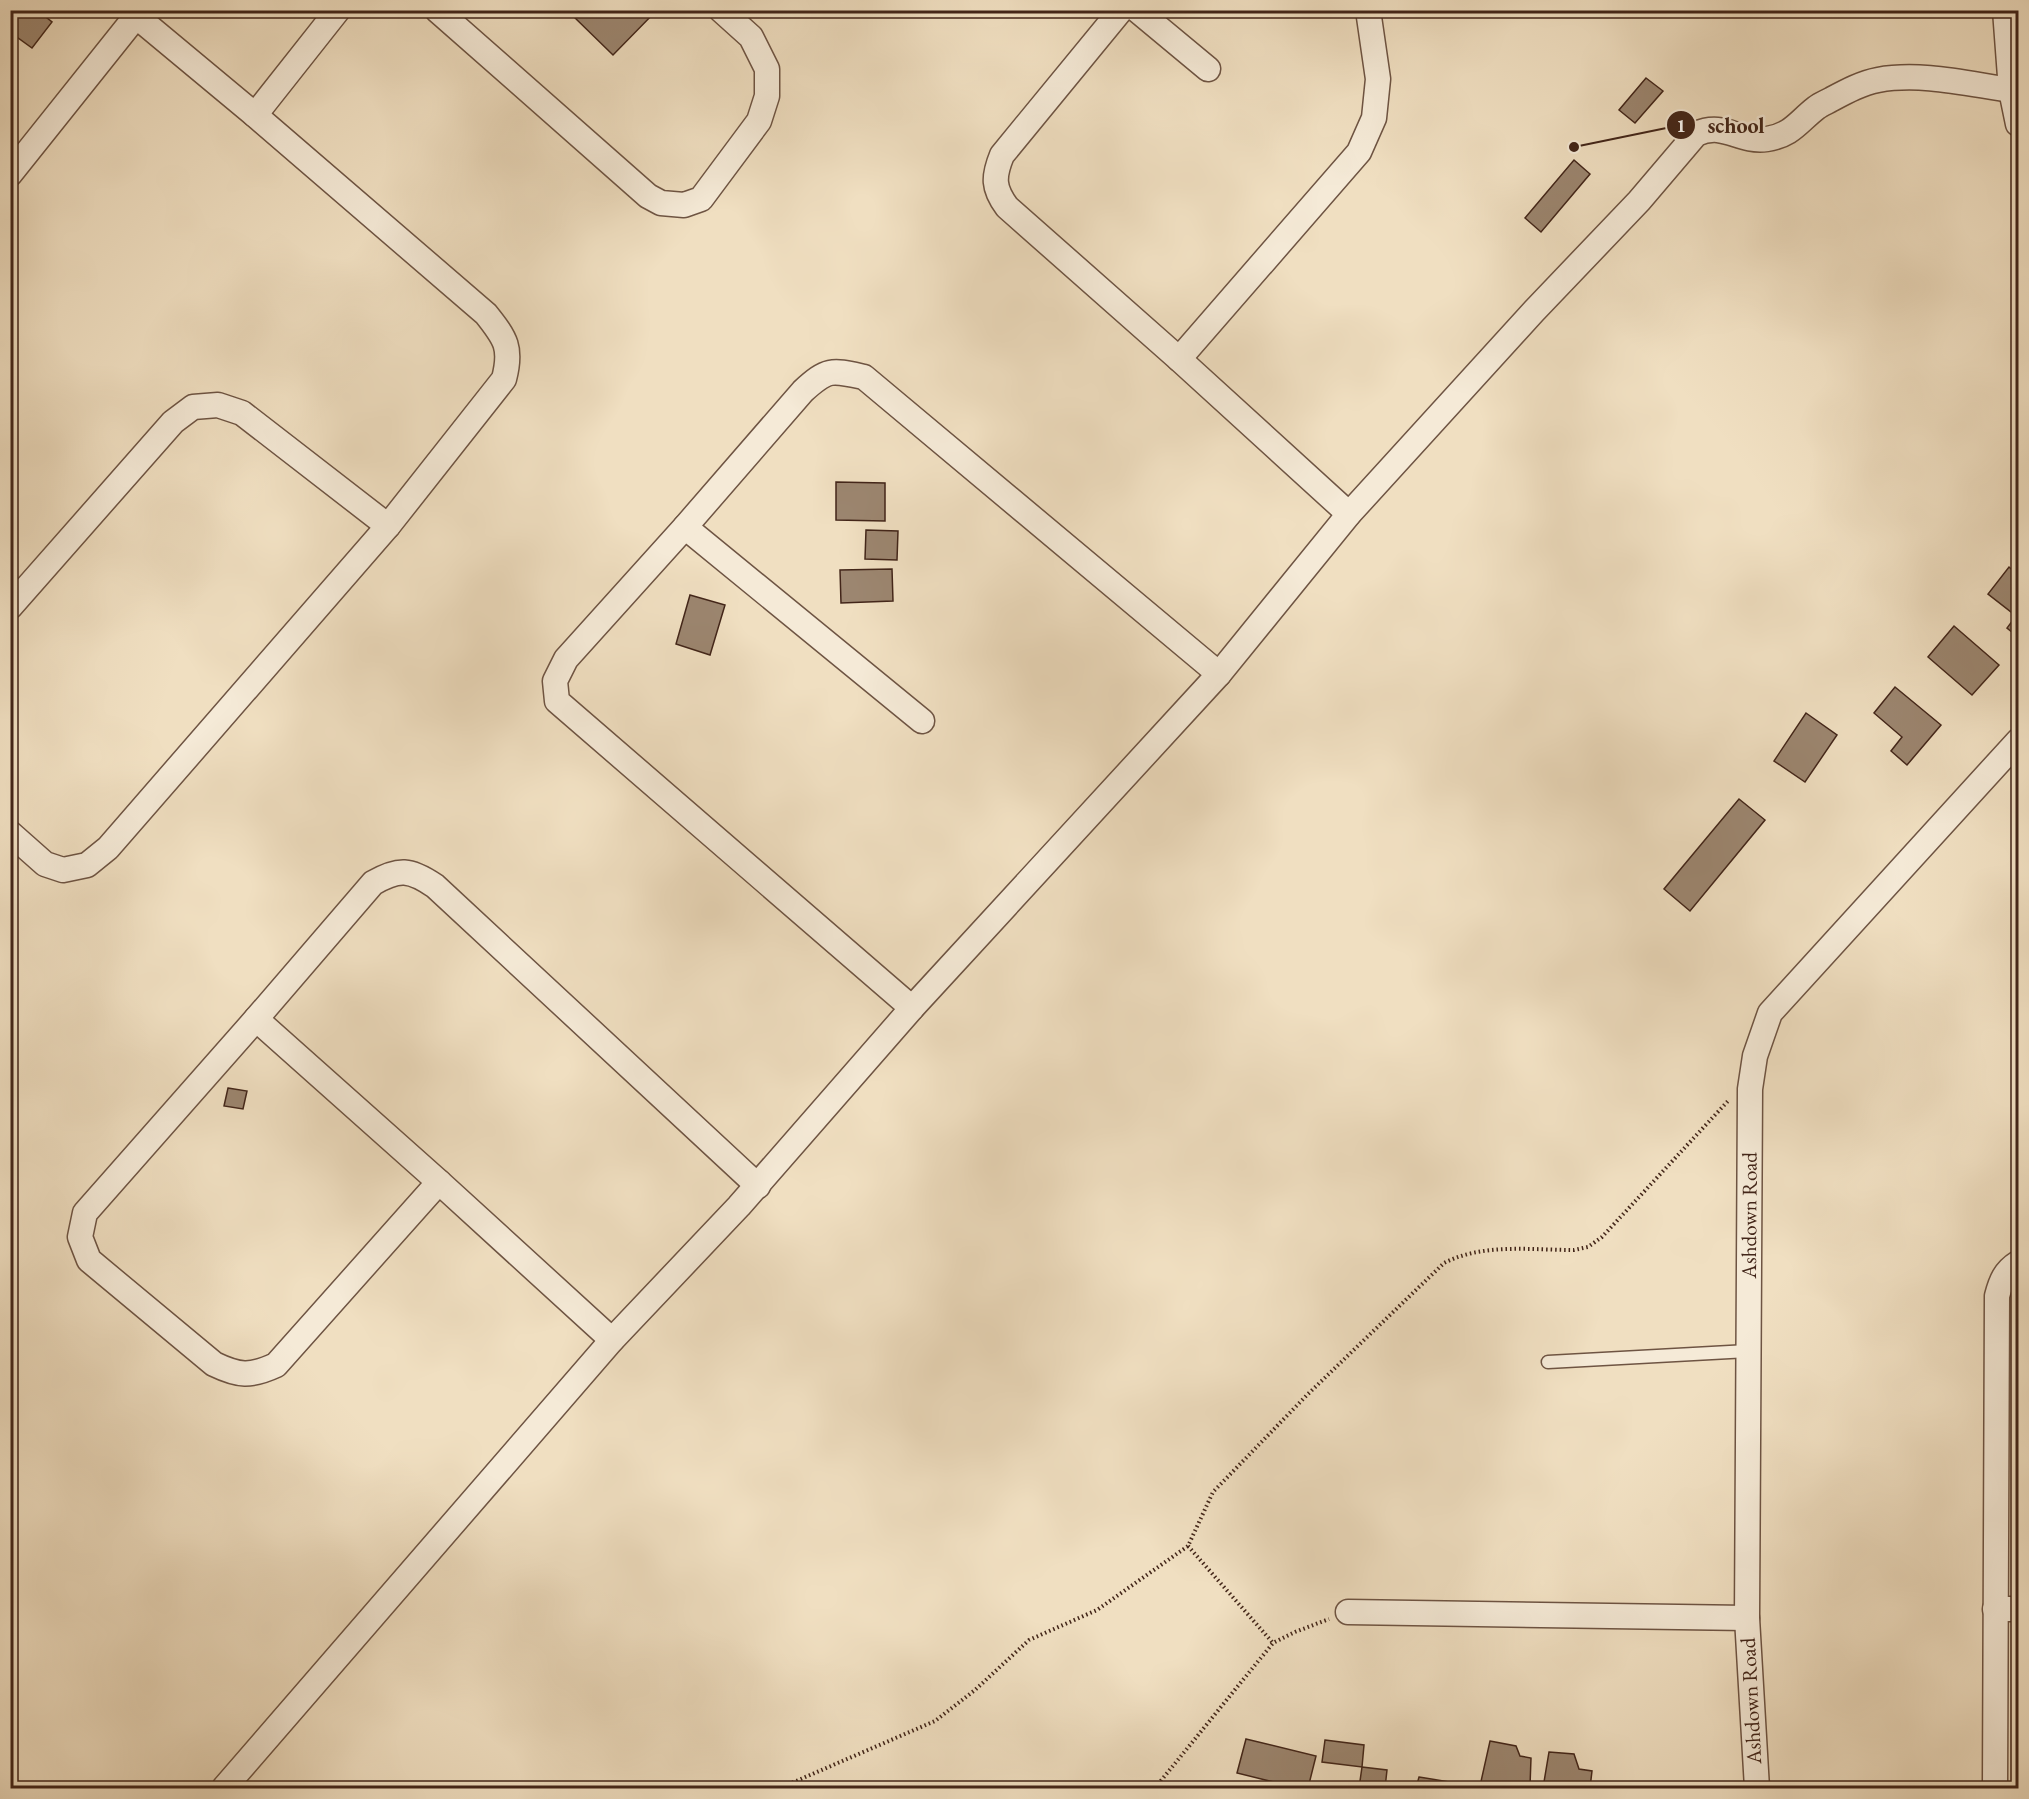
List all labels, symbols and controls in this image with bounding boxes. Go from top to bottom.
callout: school [1666,105,1777,145]
text: school [1707,111,1765,140]
text: 1 [1676,114,1686,137]
street label: Ashdown Road [1735,1152,1763,1280]
street label: Ashdown Road [1734,1637,1767,1766]

